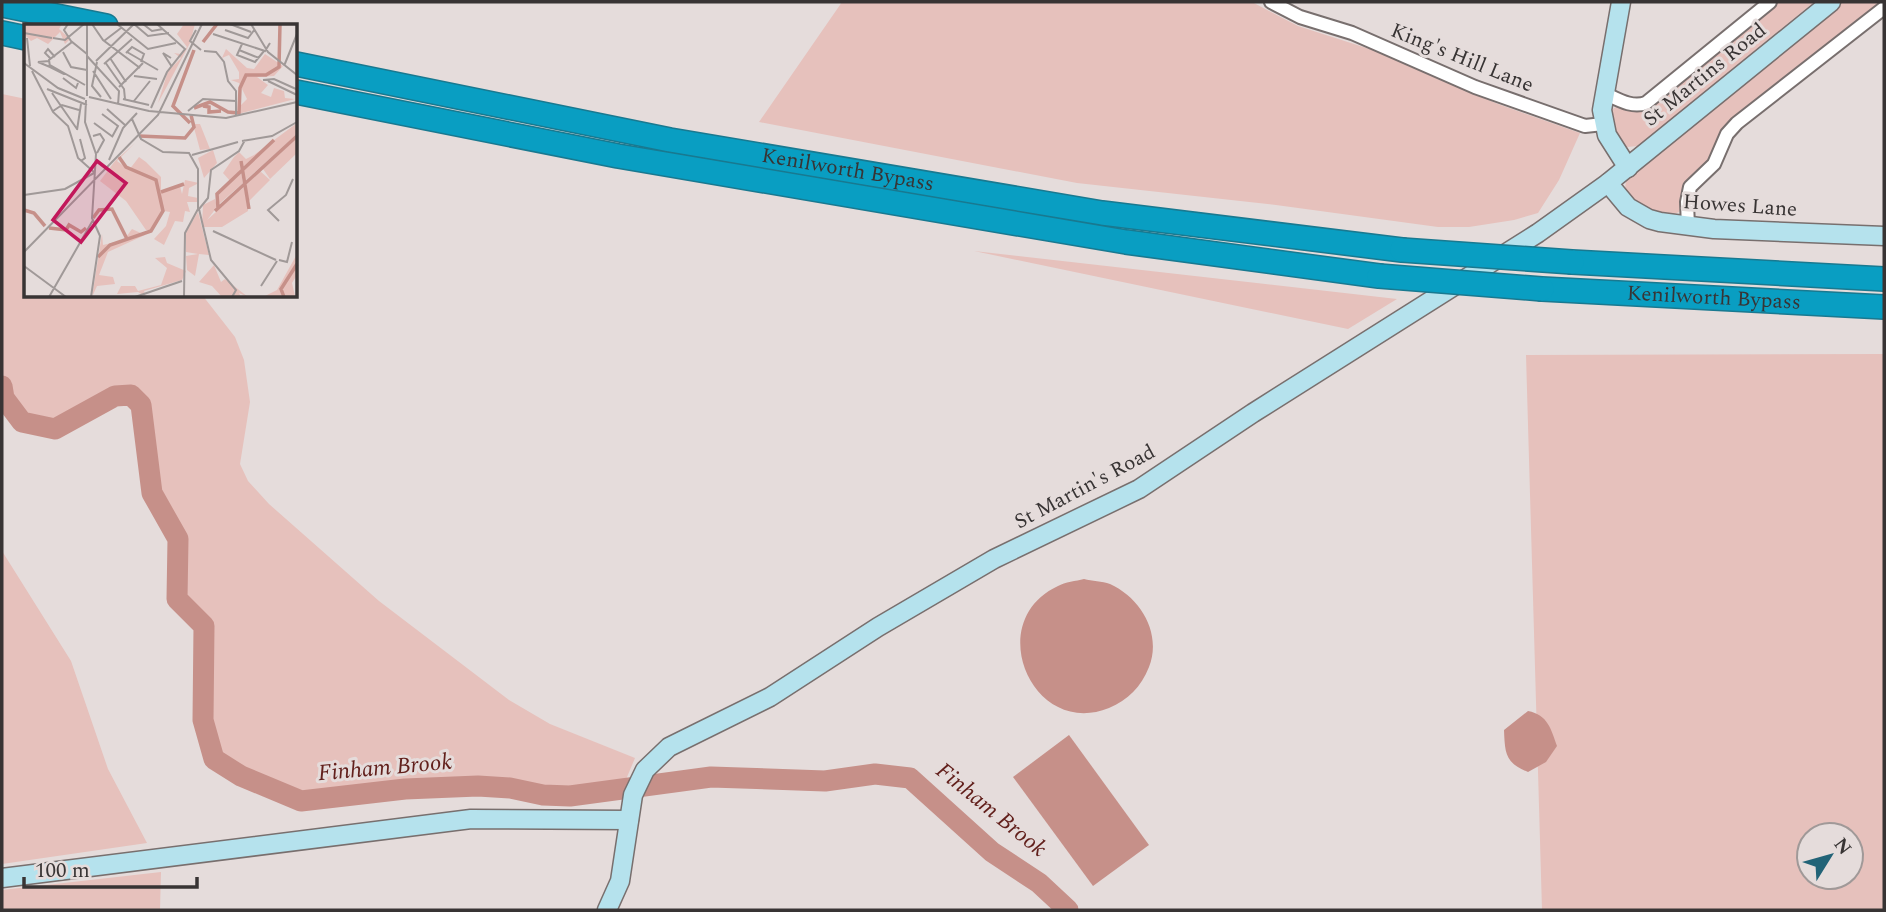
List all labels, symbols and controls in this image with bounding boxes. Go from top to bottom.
street label: King's Hill Lane [1386,15,1538,101]
street label: St Martins Road [1636,15,1774,135]
inset map [24,24,298,298]
street label: Kenilworth Bypass [759,140,936,200]
street label: Howes Lane [1682,186,1798,226]
street label: Kenilworth Bypass [1626,277,1802,319]
street label: St Martin's Road [1009,436,1161,538]
water label: Finham Brook [316,745,454,791]
water label: Finham Brook [928,754,1055,866]
north arrow [1795,821,1865,891]
text: N [1826,832,1859,862]
scale bar [24,846,198,890]
text: 100 m [35,855,90,887]

